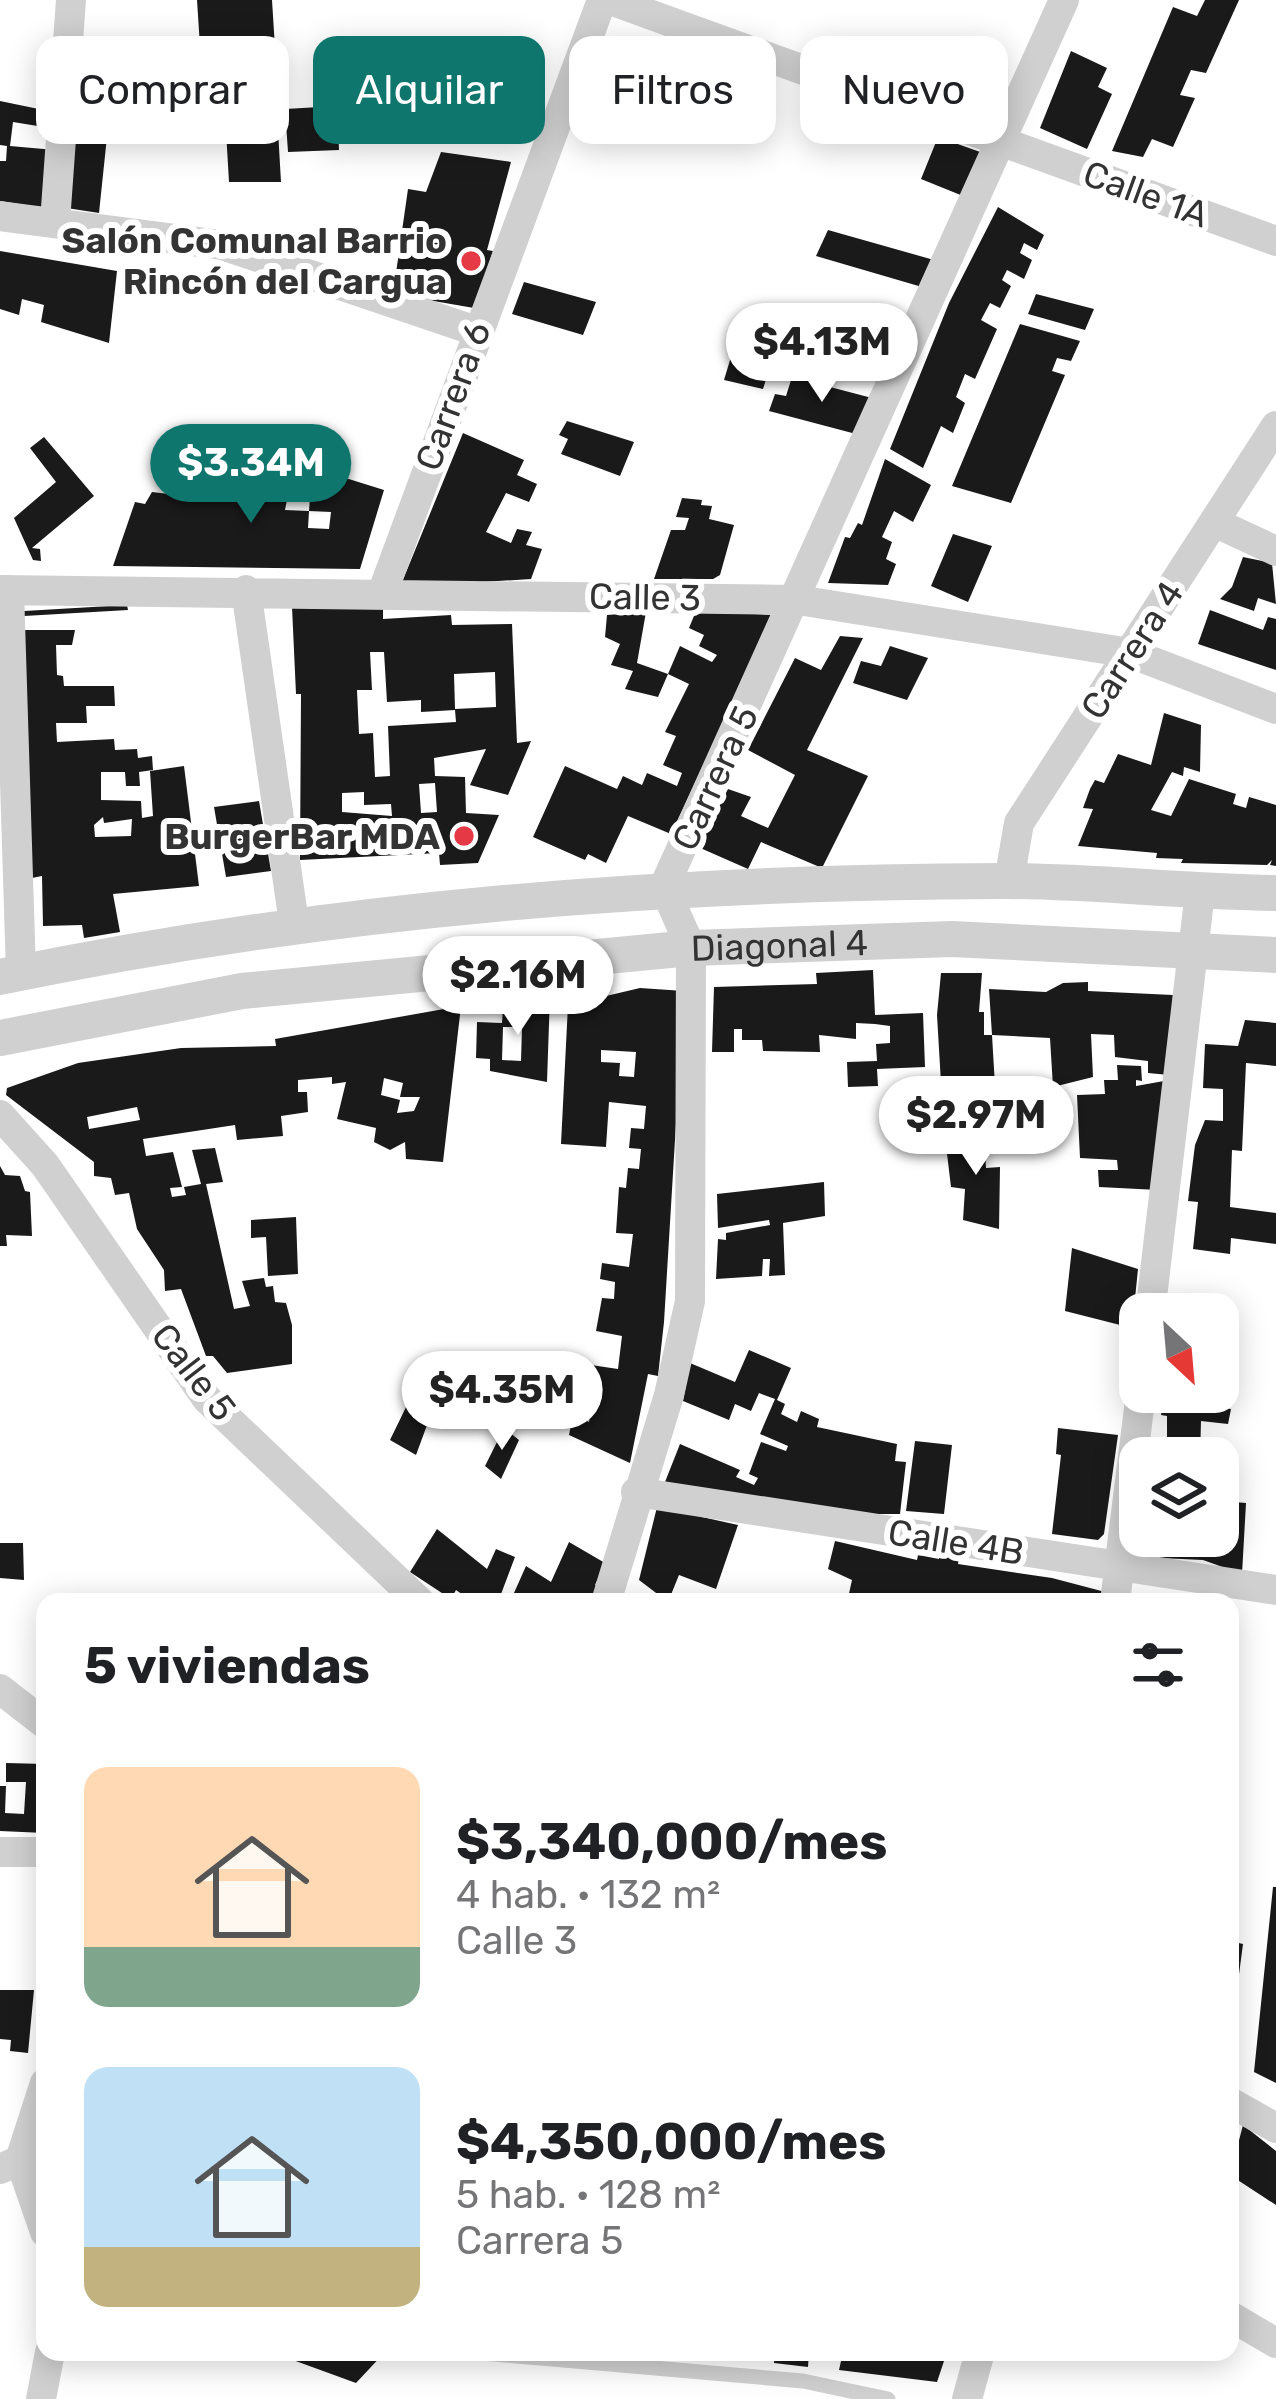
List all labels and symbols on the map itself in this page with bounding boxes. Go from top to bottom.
street label: Calle 1A [1078,152,1214,236]
place label: Salón Comunal Barrio Rincón del Cargua [62,219,447,303]
marker: Salón Comunal Barrio Rincón del Cargua [458,248,484,274]
pin: $4.13M [724,303,920,405]
street label: Carrera 6 [406,316,500,476]
pin: $3.34M [153,424,349,526]
street label: Carrera 4 [1072,573,1192,727]
street label: Calle 3 [589,575,701,619]
street label: Carrera 5 [663,699,767,857]
place label: BurgerBar MDA [164,815,440,858]
marker: BurgerBar MDA [451,823,477,849]
street label: Diagonal 4 [690,920,869,969]
pin: $2.16M [420,936,616,1038]
pin: $2.97M [878,1076,1074,1178]
north arrow [1119,1293,1239,1413]
street label: Calle 5 [143,1315,245,1429]
pin: $4.35M [404,1351,600,1453]
street label: Calle 4B [885,1510,1027,1574]

